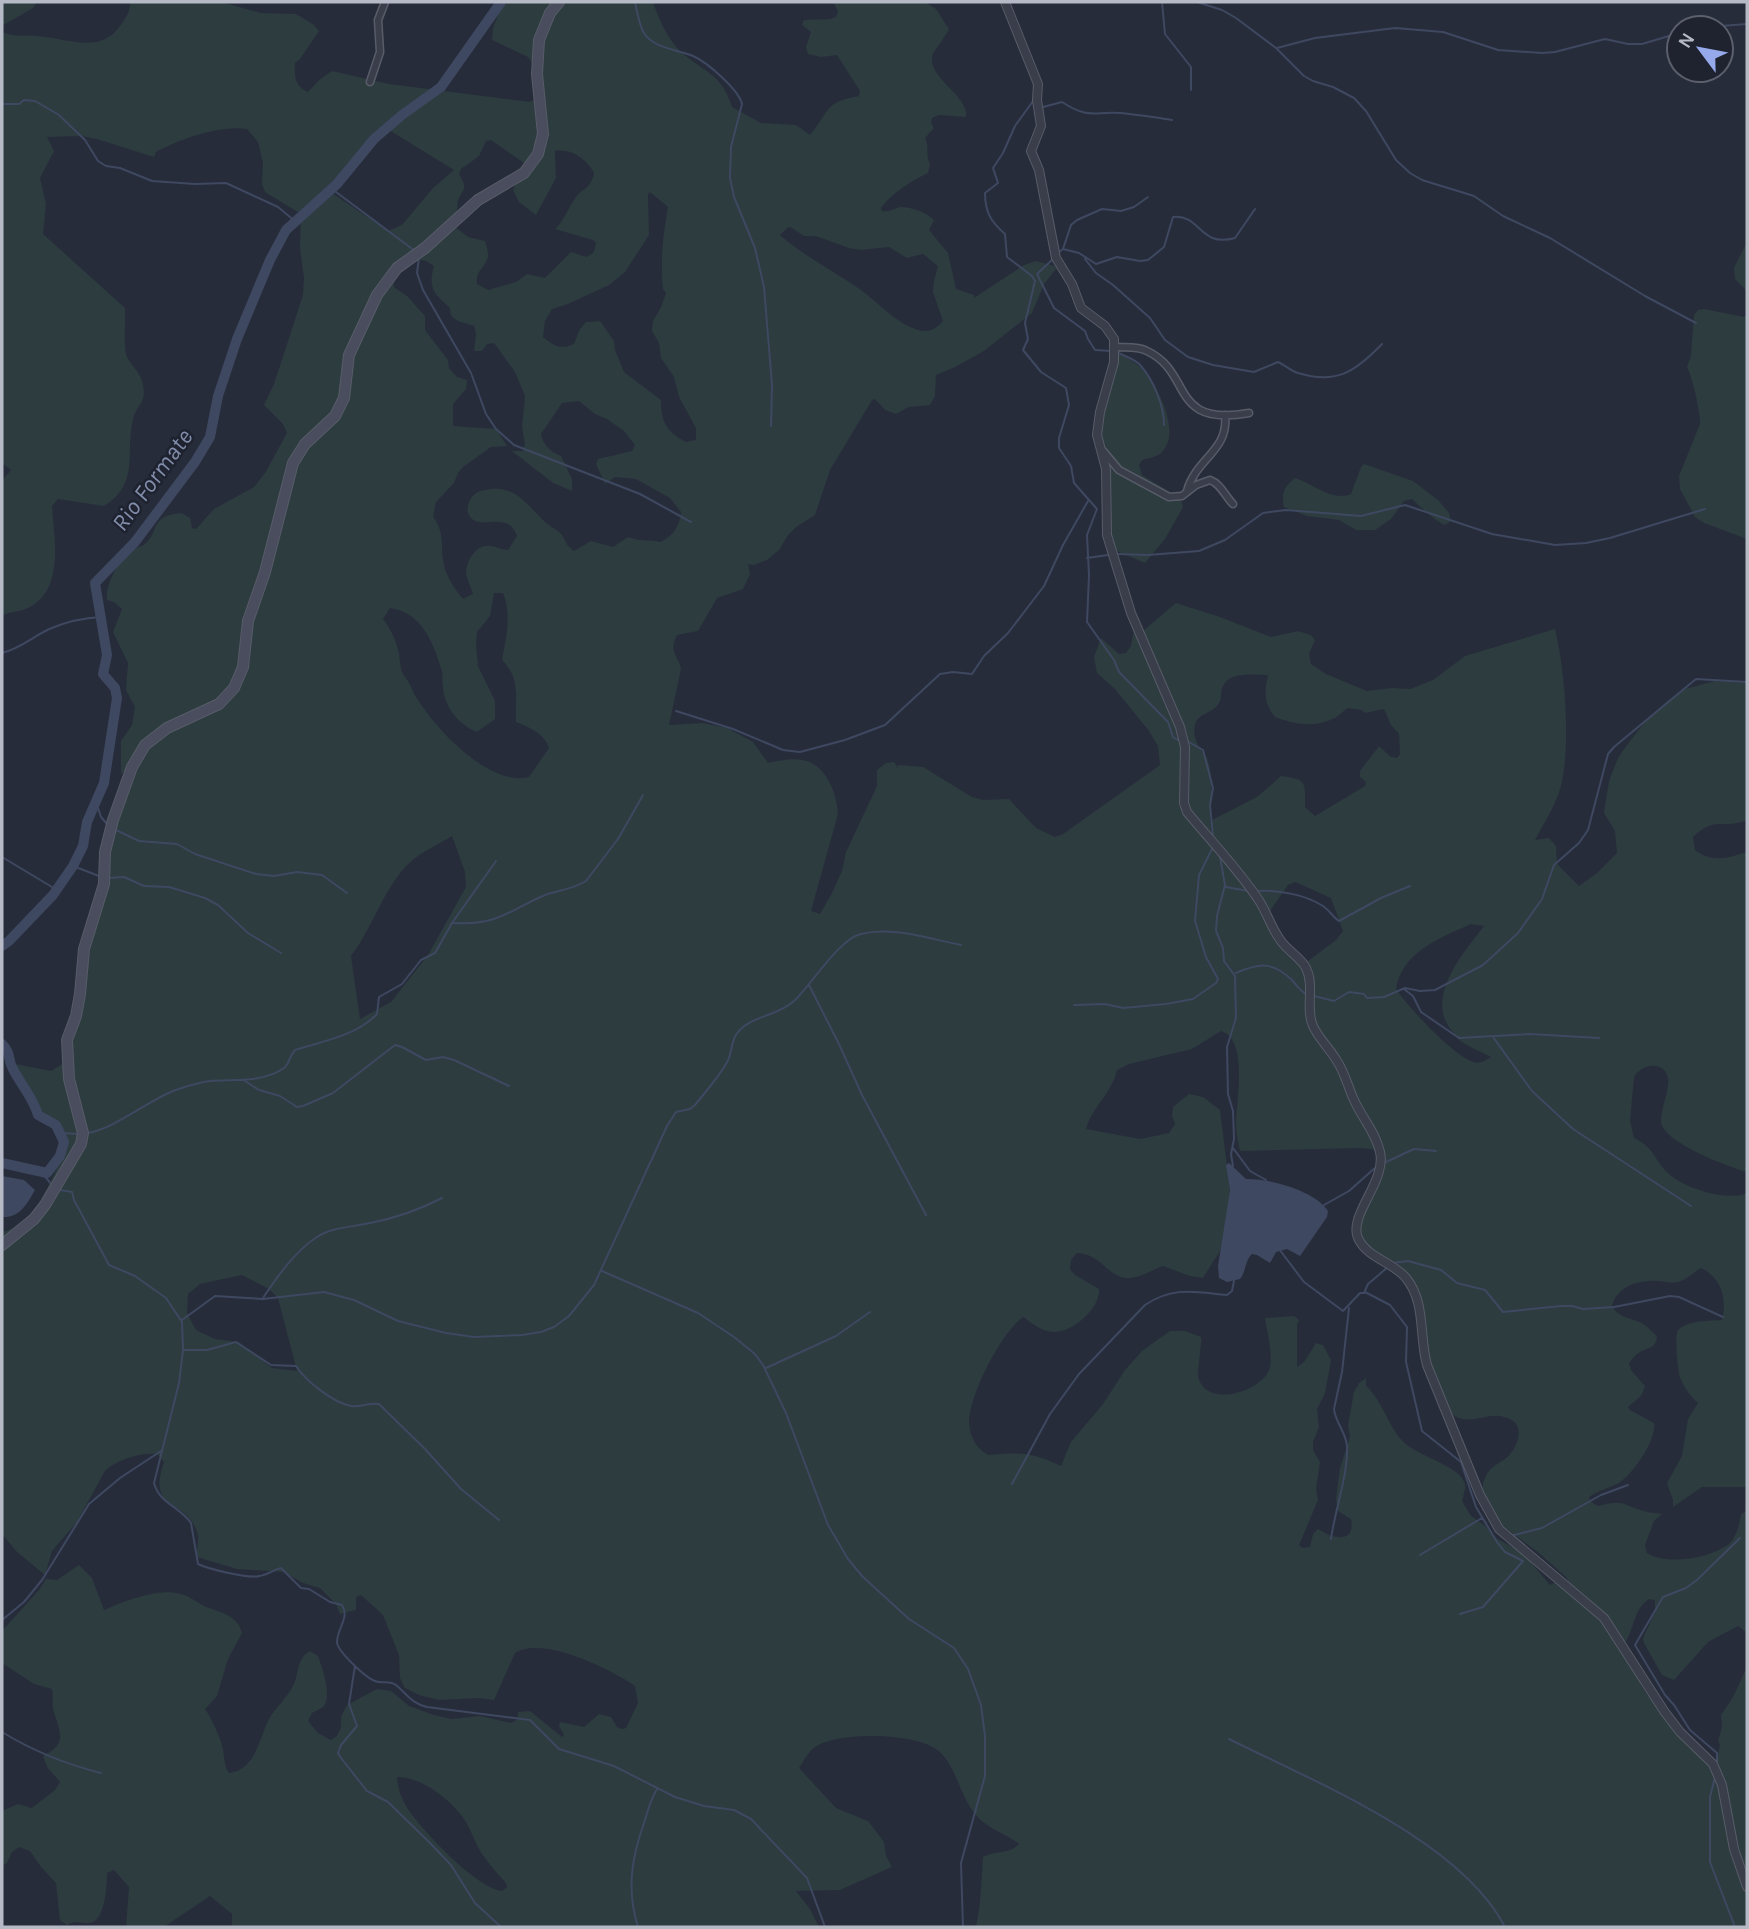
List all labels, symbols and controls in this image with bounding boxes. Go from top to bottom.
north arrow [1665,14,1735,84]
text: N [1673,29,1699,52]
water label: Rio Formate [106,424,198,536]

